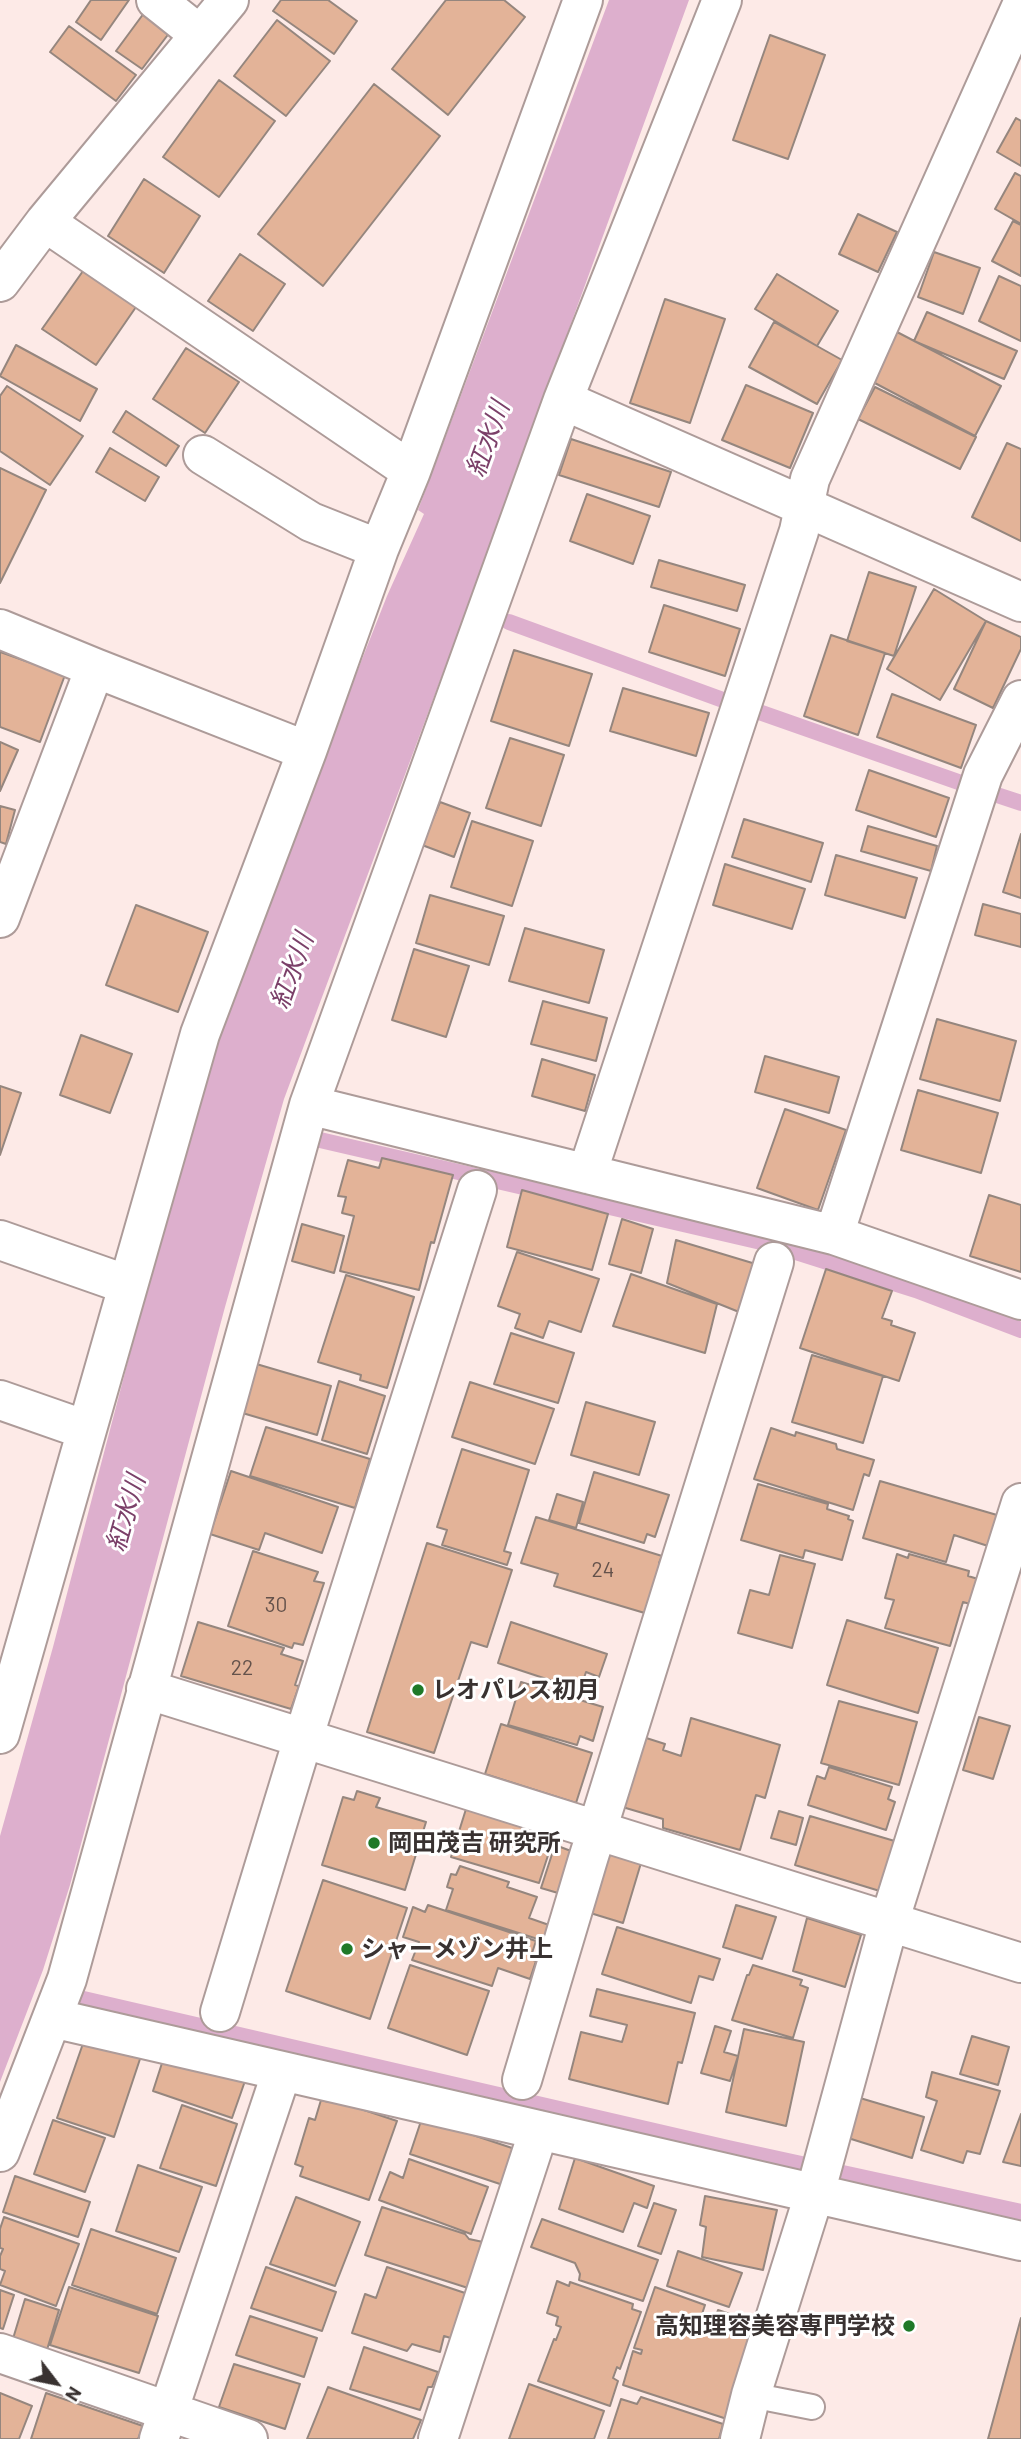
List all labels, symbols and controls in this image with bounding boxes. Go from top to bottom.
water label: 紅水川 [460,397,516,481]
water label: 紅水川 [264,929,320,1013]
water label: 紅水川 [100,1471,152,1555]
house number: 24 [592,1557,614,1583]
house number: 30 [265,1592,287,1618]
house number: 22 [231,1655,253,1681]
place label: レオパレス初月 [432,1676,600,1704]
marker: レオパレス初月 [410,1682,426,1698]
place label: 岡田茂吉 研究所 [388,1829,561,1857]
marker: 岡田茂吉 研究所 [366,1835,382,1851]
place label: シャーメゾン井上 [361,1935,553,1963]
marker: シャーメゾン井上 [339,1941,355,1957]
place label: 高知理容美容専門学校 [655,2312,895,2340]
marker: 高知理容美容専門学校 [901,2318,917,2334]
north arrow [21,2348,91,2418]
text: N [61,2383,87,2406]

